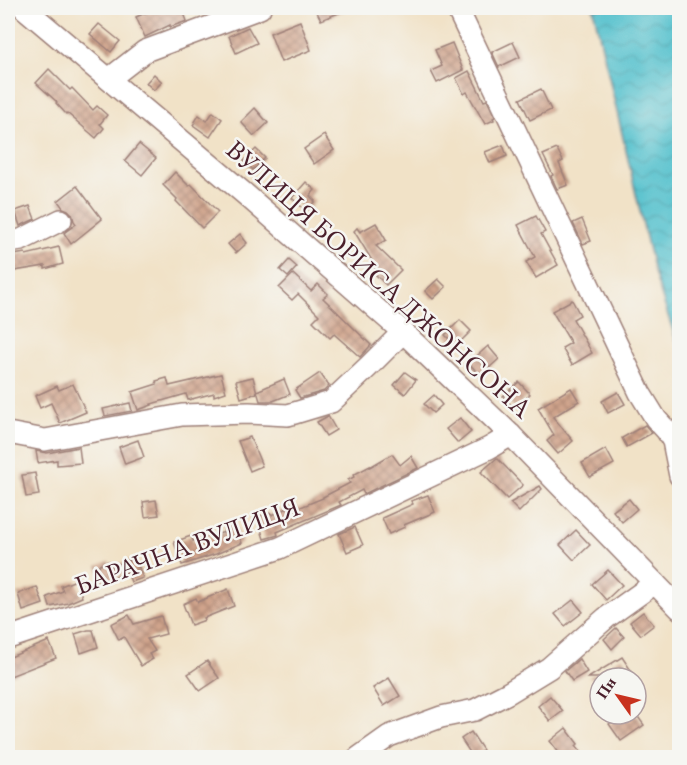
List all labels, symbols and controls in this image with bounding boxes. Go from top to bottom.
street label: ВУЛИЦЯ БОРИСА ДЖОНСОНА [219,132,540,426]
street label: БАРАЧНА ВУЛИЦЯ [69,489,304,603]
north arrow [588,666,648,726]
text: Пн [591,673,621,703]

